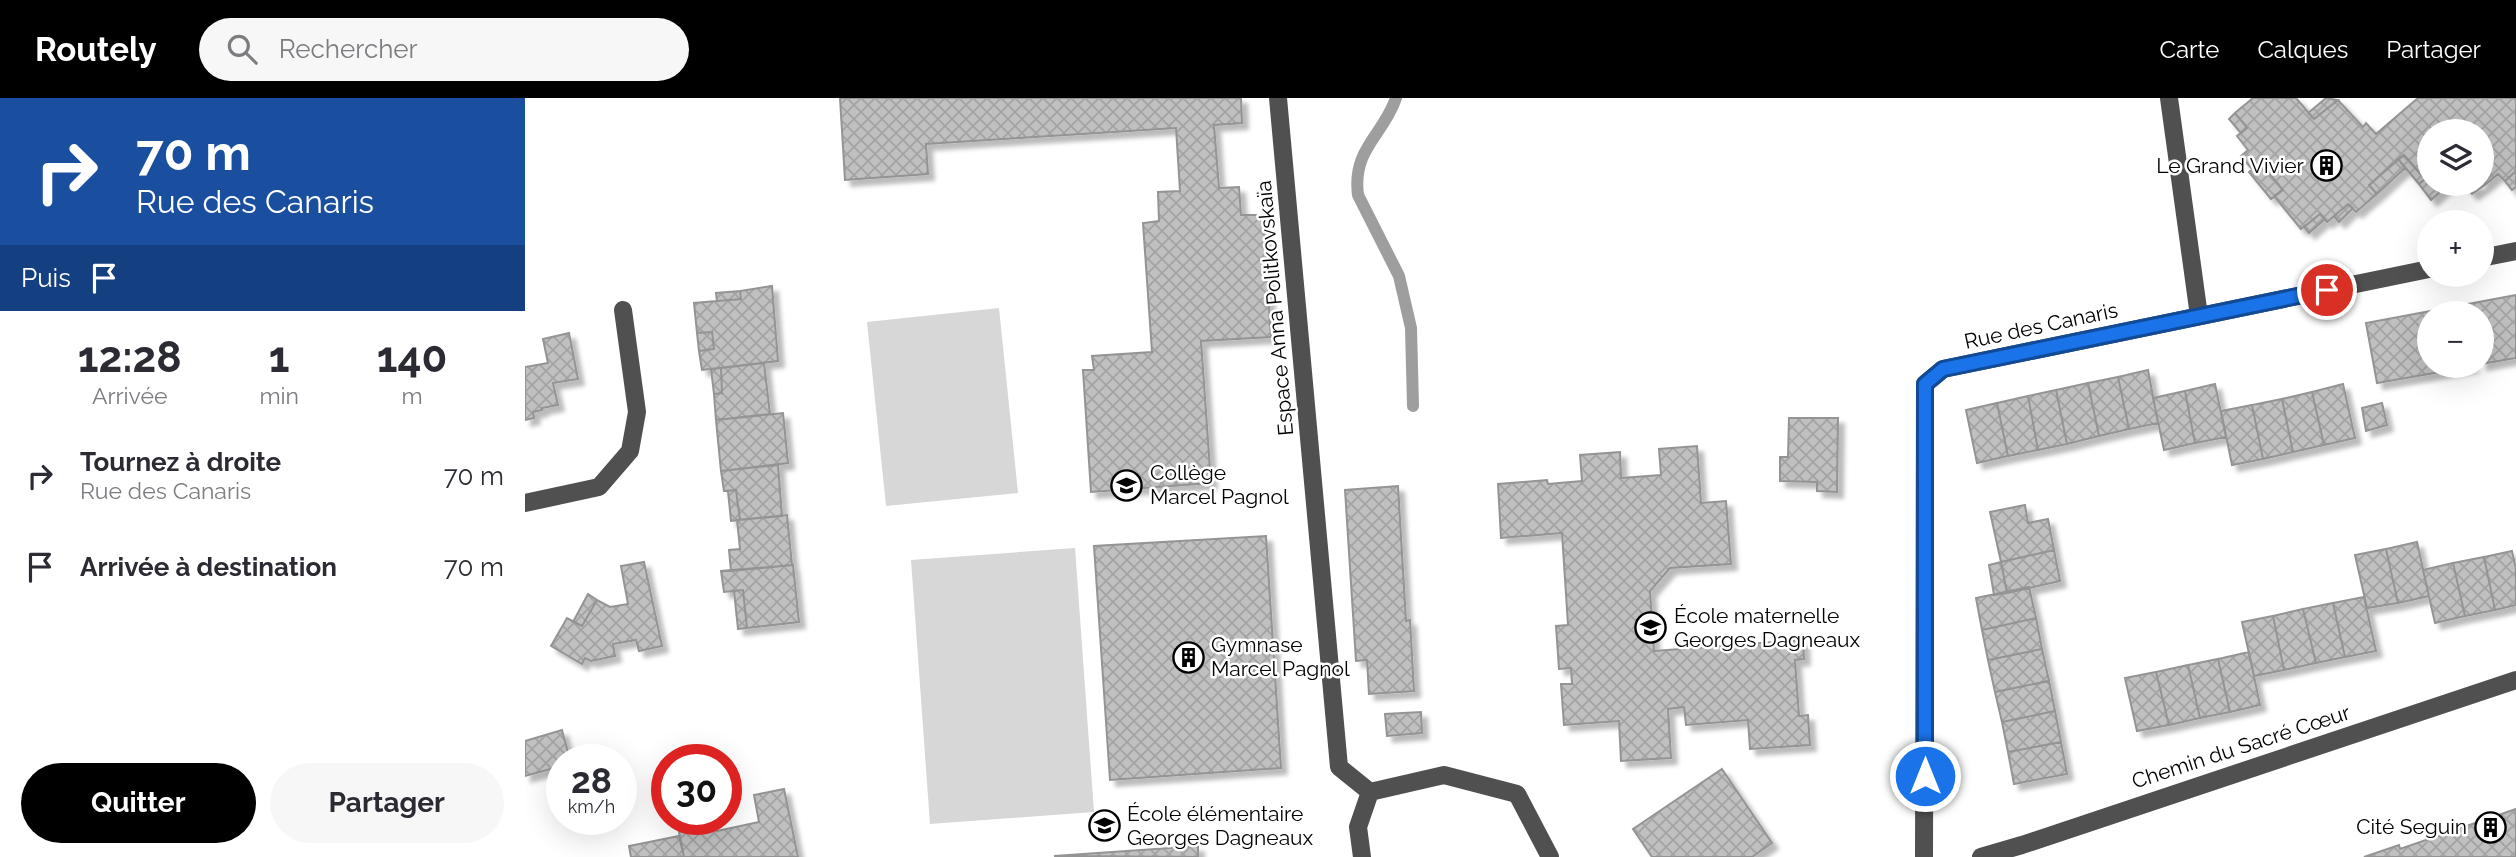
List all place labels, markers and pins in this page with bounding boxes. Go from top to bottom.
building icon: Le Grand Vivier [2310,149,2344,183]
place label: Le Grand Vivier [2156,153,2305,178]
pin [2297,260,2357,320]
place label: Collège Marcel Pagnol [1150,460,1289,509]
school or university icon: Collège Marcel Pagnol [1110,468,1144,502]
place label: École maternelle Georges Dagneaux [1674,603,1861,652]
school or university icon: École maternelle Georges Dagneaux [1634,611,1668,645]
place label: Gymnase Marcel Pagnol [1211,632,1350,681]
building icon: Gymnase Marcel Pagnol [1171,640,1205,674]
place label: École élémentaire Georges Dagneaux [1127,801,1314,850]
school or university icon: École élémentaire Georges Dagneaux [1087,809,1121,843]
building icon: Cité Seguin [2473,810,2507,844]
place label: Cité Seguin [2356,814,2467,839]

